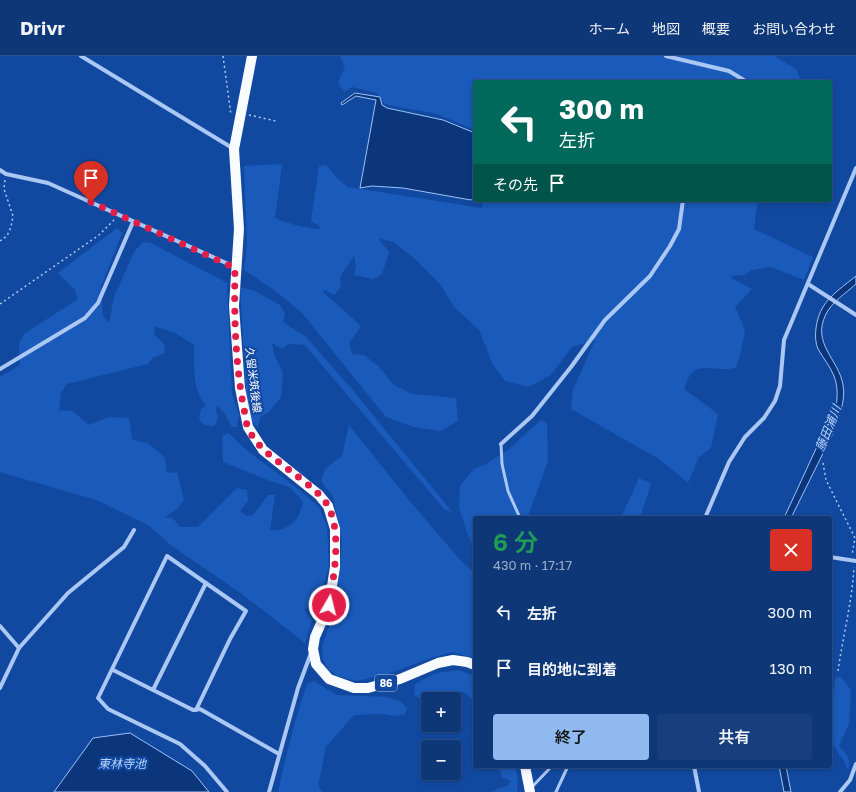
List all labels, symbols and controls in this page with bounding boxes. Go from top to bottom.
text: Drivr [20,16,65,39]
text: ホーム [588,20,630,37]
text: 地図 [652,20,680,37]
text: 概要 [702,20,730,37]
text: お問い合わせ [752,20,836,37]
text: 300 m [559,92,644,125]
icon: left [493,96,545,148]
text: 左折 [559,129,595,151]
pin [74,161,108,202]
icon: arrive [80,167,102,189]
icon: arrive [546,172,568,194]
text: その先 [493,175,538,193]
street label: 久留米筑後線 [244,346,264,414]
water label: 藤田浦川 [812,401,845,453]
text: 6 分 [493,527,538,556]
button: close [770,529,812,571]
text: 430 m · 17:17 [493,557,572,573]
position arrow [308,584,350,626]
icon: left [493,601,515,623]
text: 300 m [768,603,812,621]
text: 左折 [527,604,557,622]
icon: arrive [493,657,515,679]
text: 130 m [770,659,812,677]
text: 目的地に到着 [527,660,617,678]
road number: 86 [375,675,397,691]
map controls [421,692,461,780]
button: + [421,692,461,732]
button: 終了 [493,714,649,760]
button: 共有 [657,714,812,760]
button: − [421,740,461,780]
water label: 東林寺池 [98,756,147,771]

